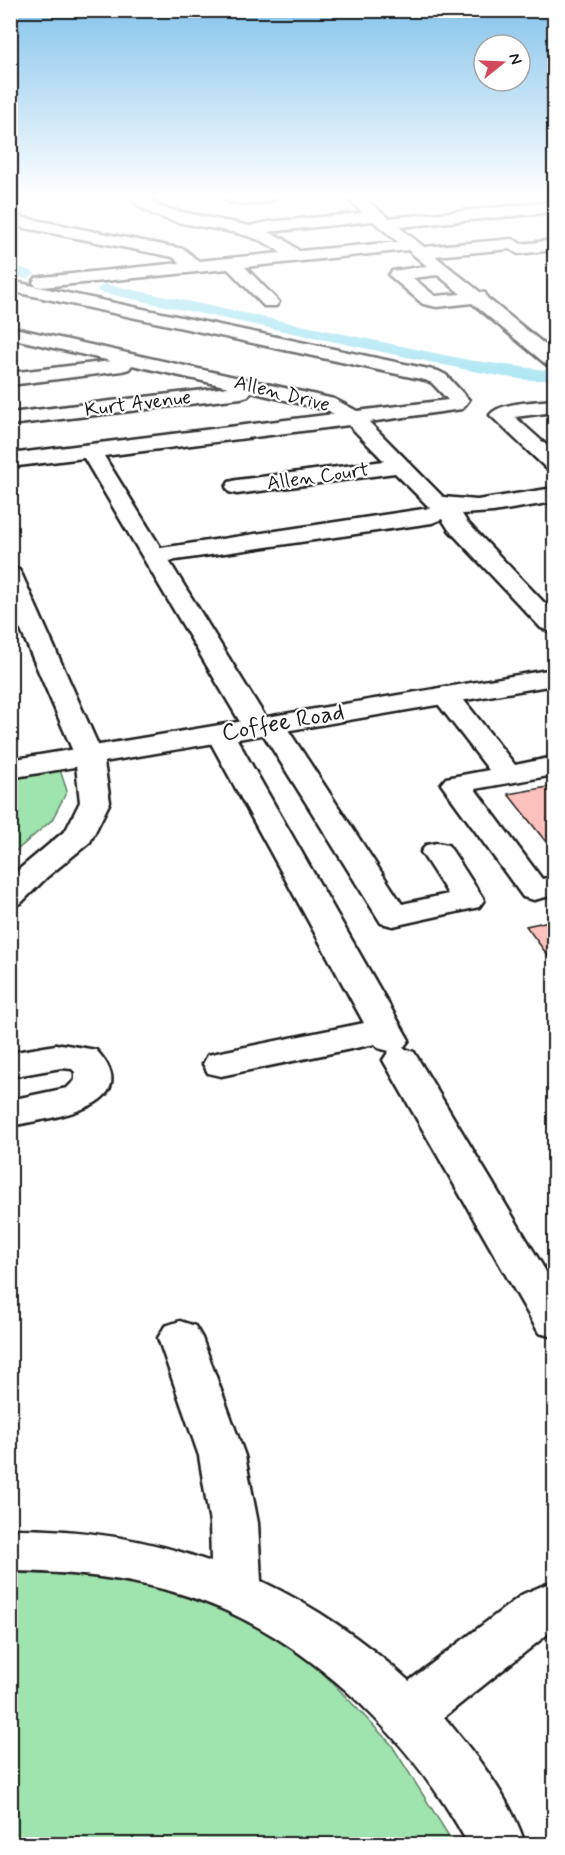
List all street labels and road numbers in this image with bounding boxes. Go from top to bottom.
street label: Allen Drive [231,369,333,419]
street label: Kurt Avenue [83,384,193,424]
street label: Allen Court [265,456,371,498]
street label: Coffee Road [219,697,347,749]

